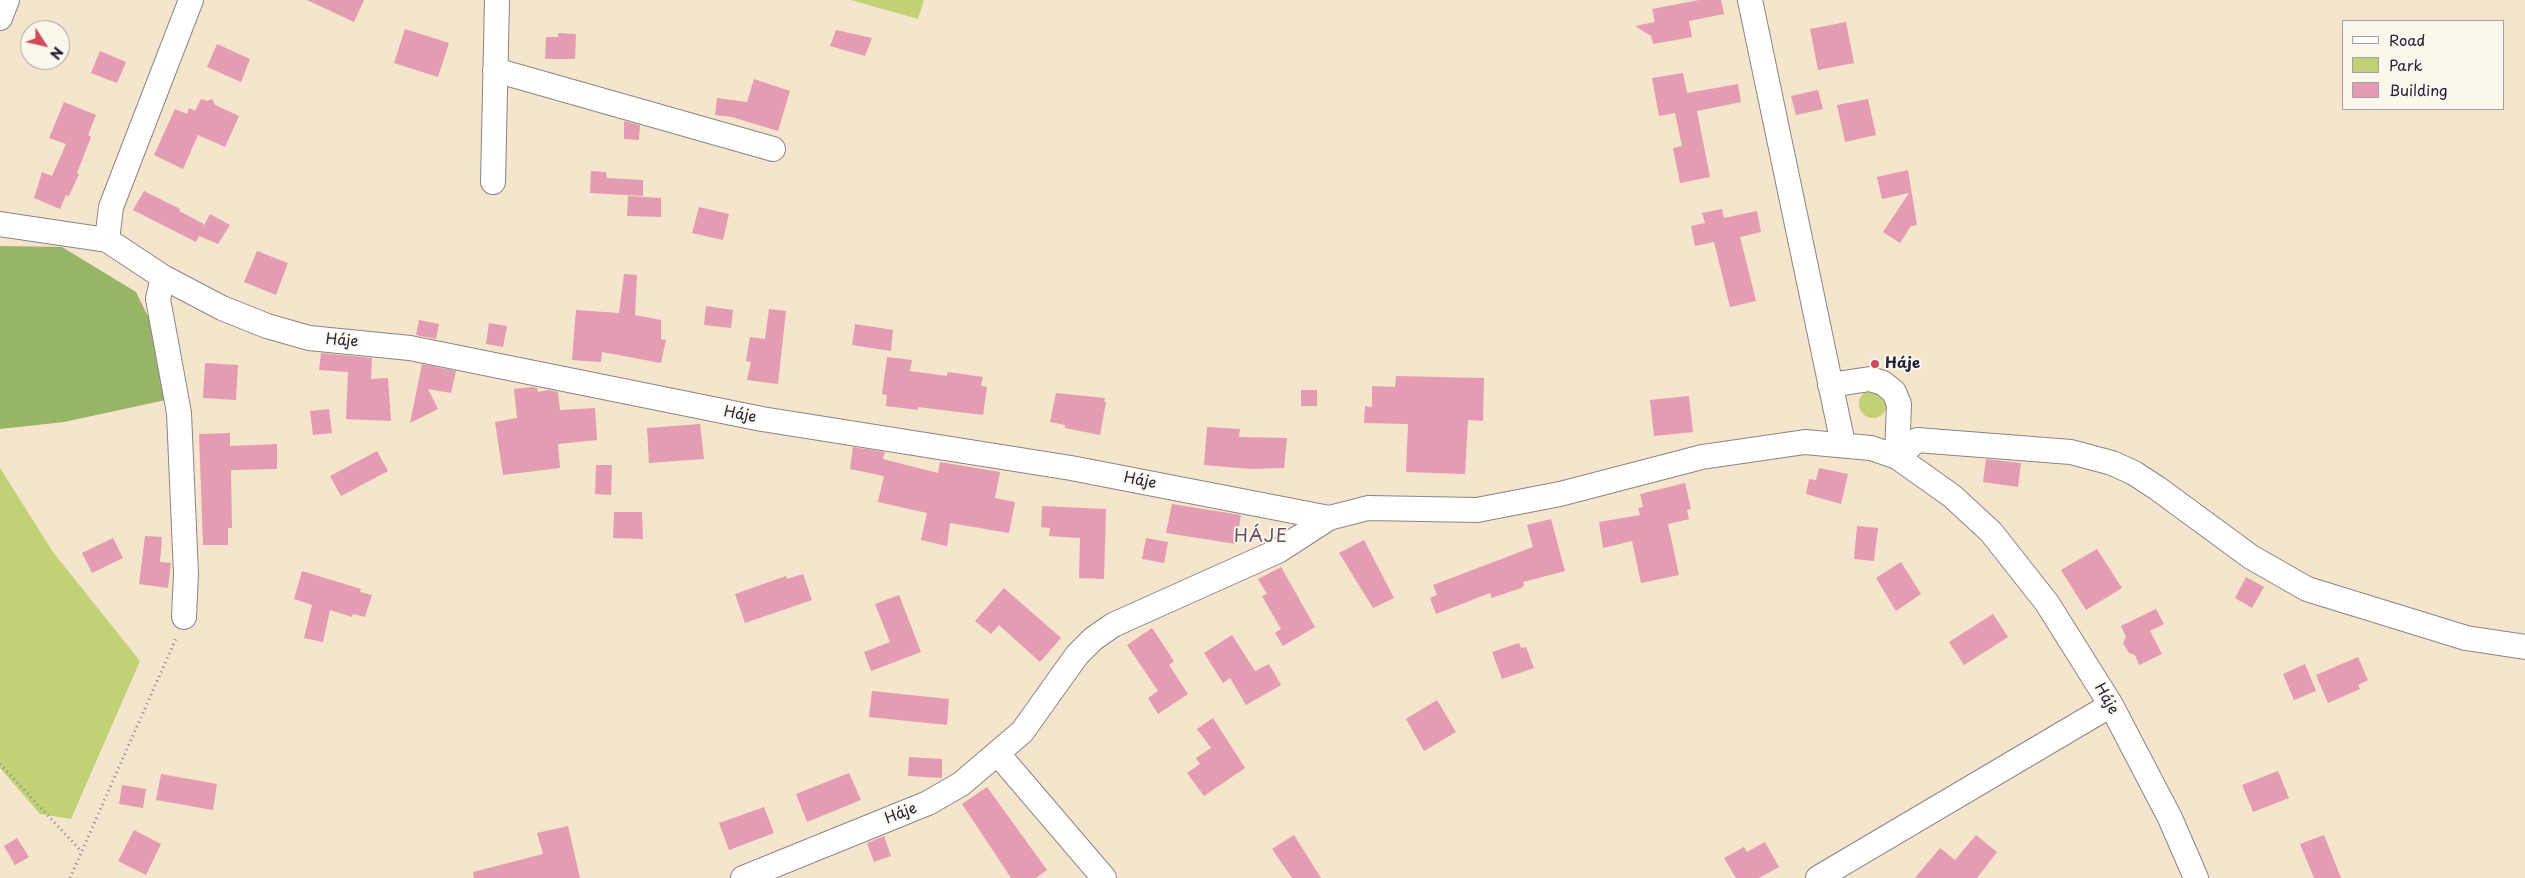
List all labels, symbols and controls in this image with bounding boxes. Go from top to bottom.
north arrow [20,20,70,70]
legend [2342,20,2505,110]
text: Road [2389,28,2425,51]
text: N [45,43,69,64]
text: Park [2389,53,2423,76]
text: Building [2389,78,2448,101]
street label: Háje [325,331,359,351]
place label: Háje [1885,355,1920,373]
marker: Háje [1869,358,1881,370]
street label: Háje [722,403,758,427]
street label: Háje [1122,469,1158,493]
district label: HÁJE [1233,526,1289,548]
street label: Háje [2090,680,2122,718]
street label: Háje [882,799,920,829]

